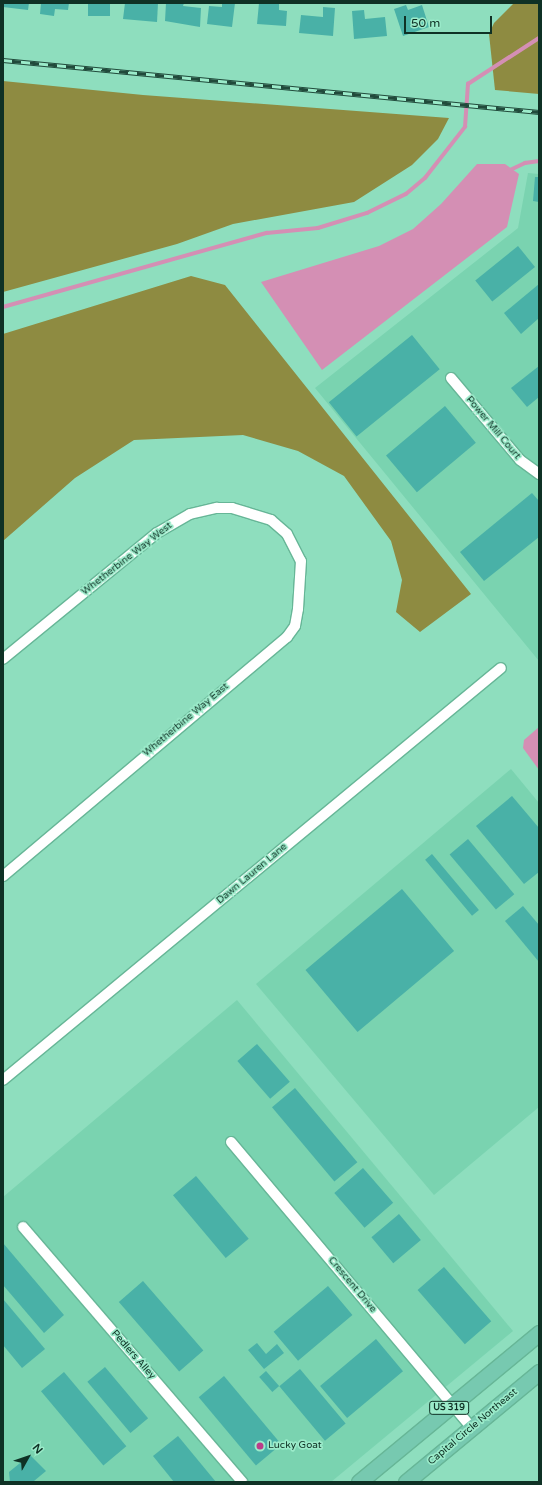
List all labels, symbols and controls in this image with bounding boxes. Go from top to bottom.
scale bar [406,8,494,34]
text: 50 m [411,16,440,30]
street label: Power Mill Court [463,394,523,462]
street label: Whetherbine Way West [79,520,175,598]
street label: Whetherbine Way East [141,681,231,759]
street label: Dawn Lauren Lane [214,841,290,907]
street label: Crescent Drive [325,1255,379,1315]
street label: Pedlers Alley [108,1328,158,1382]
street label: Capital Circle Northeast [426,1386,520,1468]
road number: US 319 [429,1401,469,1415]
north arrow [8,1437,48,1477]
place label: Lucky Goat [268,1440,322,1452]
text: N [30,1441,45,1457]
marker: Lucky Goat [255,1441,265,1451]

